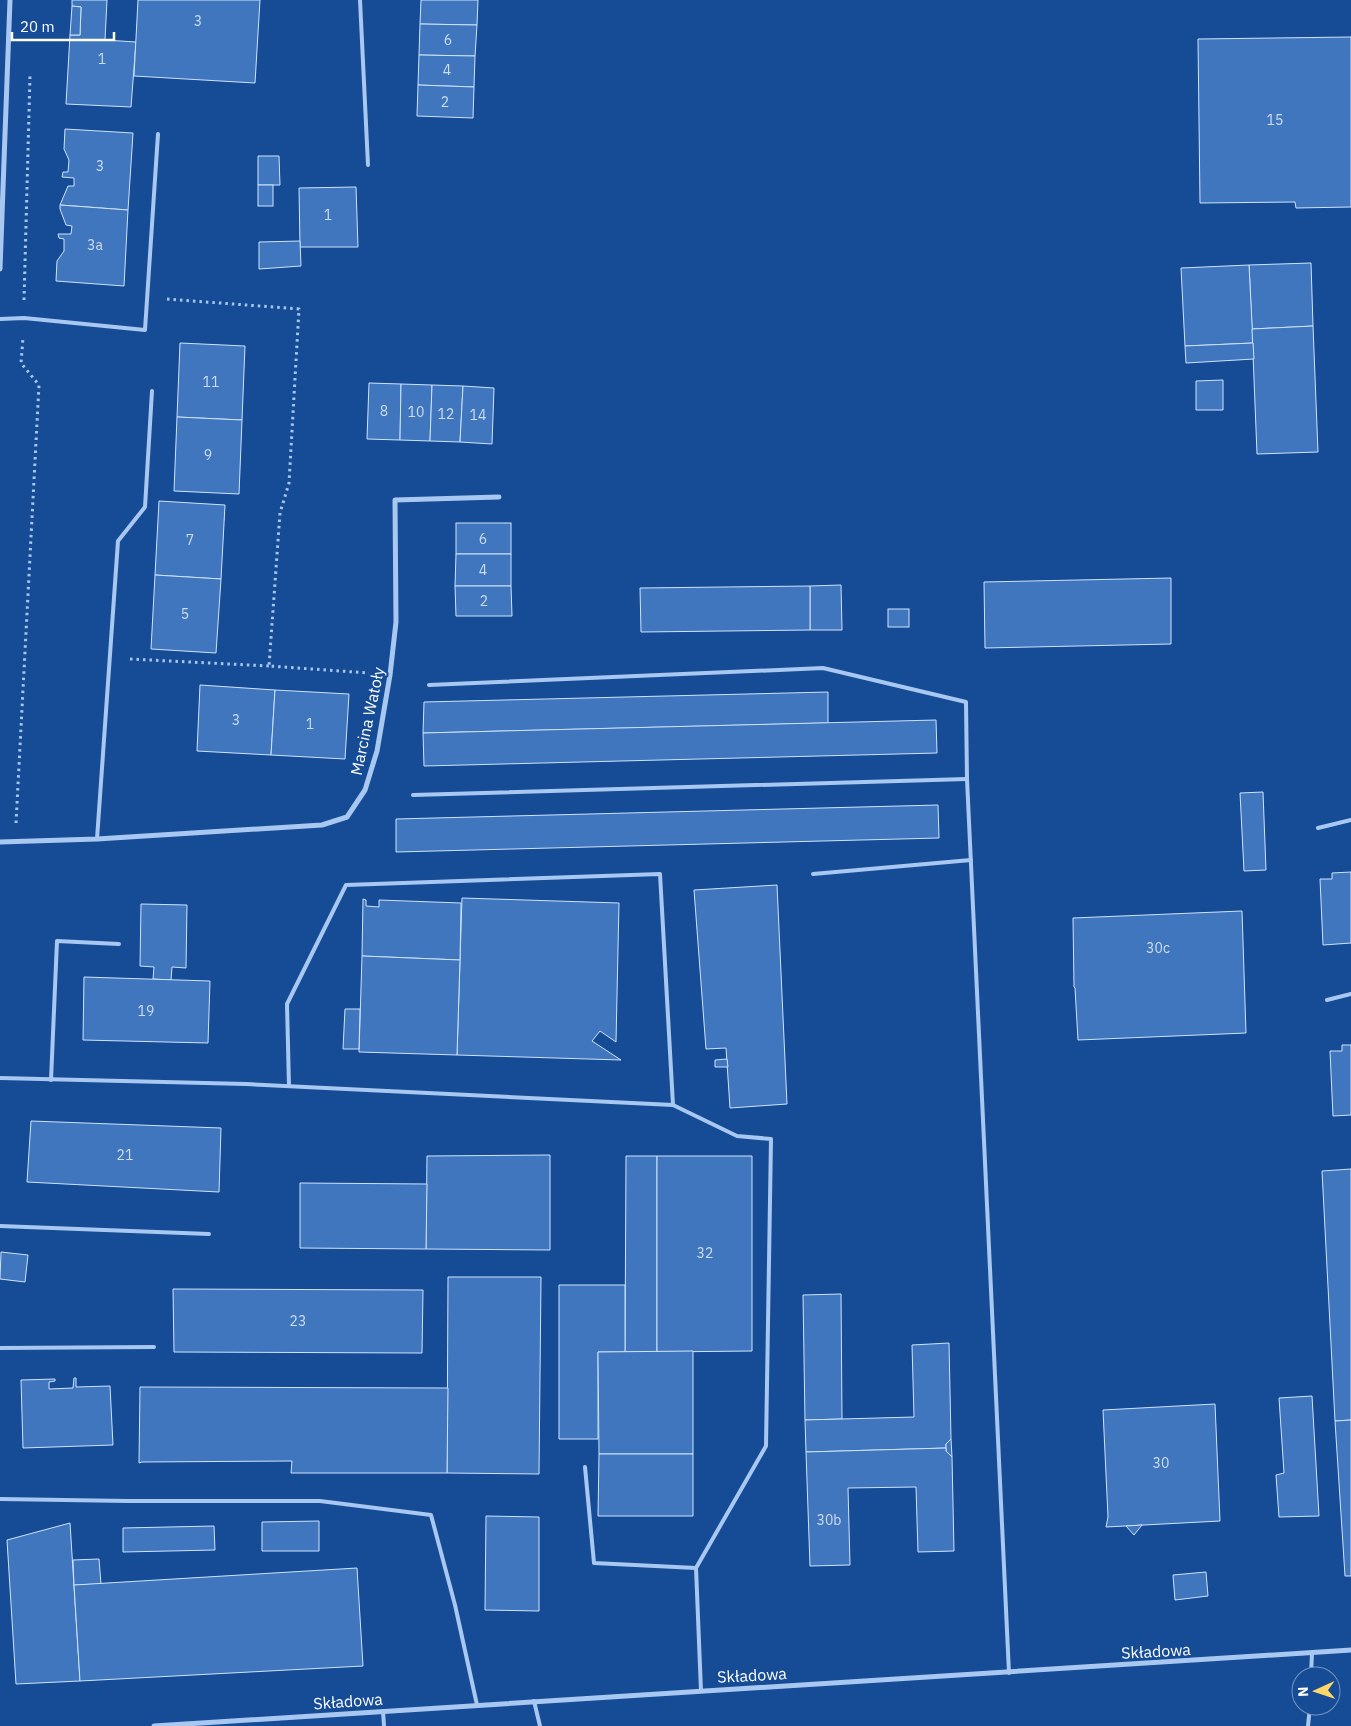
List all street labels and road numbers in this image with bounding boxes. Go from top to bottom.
street label: Marcina Watoły [346,665,388,777]
street label: Składowa [1121,1639,1192,1663]
street label: Składowa [717,1663,788,1687]
street label: Składowa [313,1689,384,1713]

